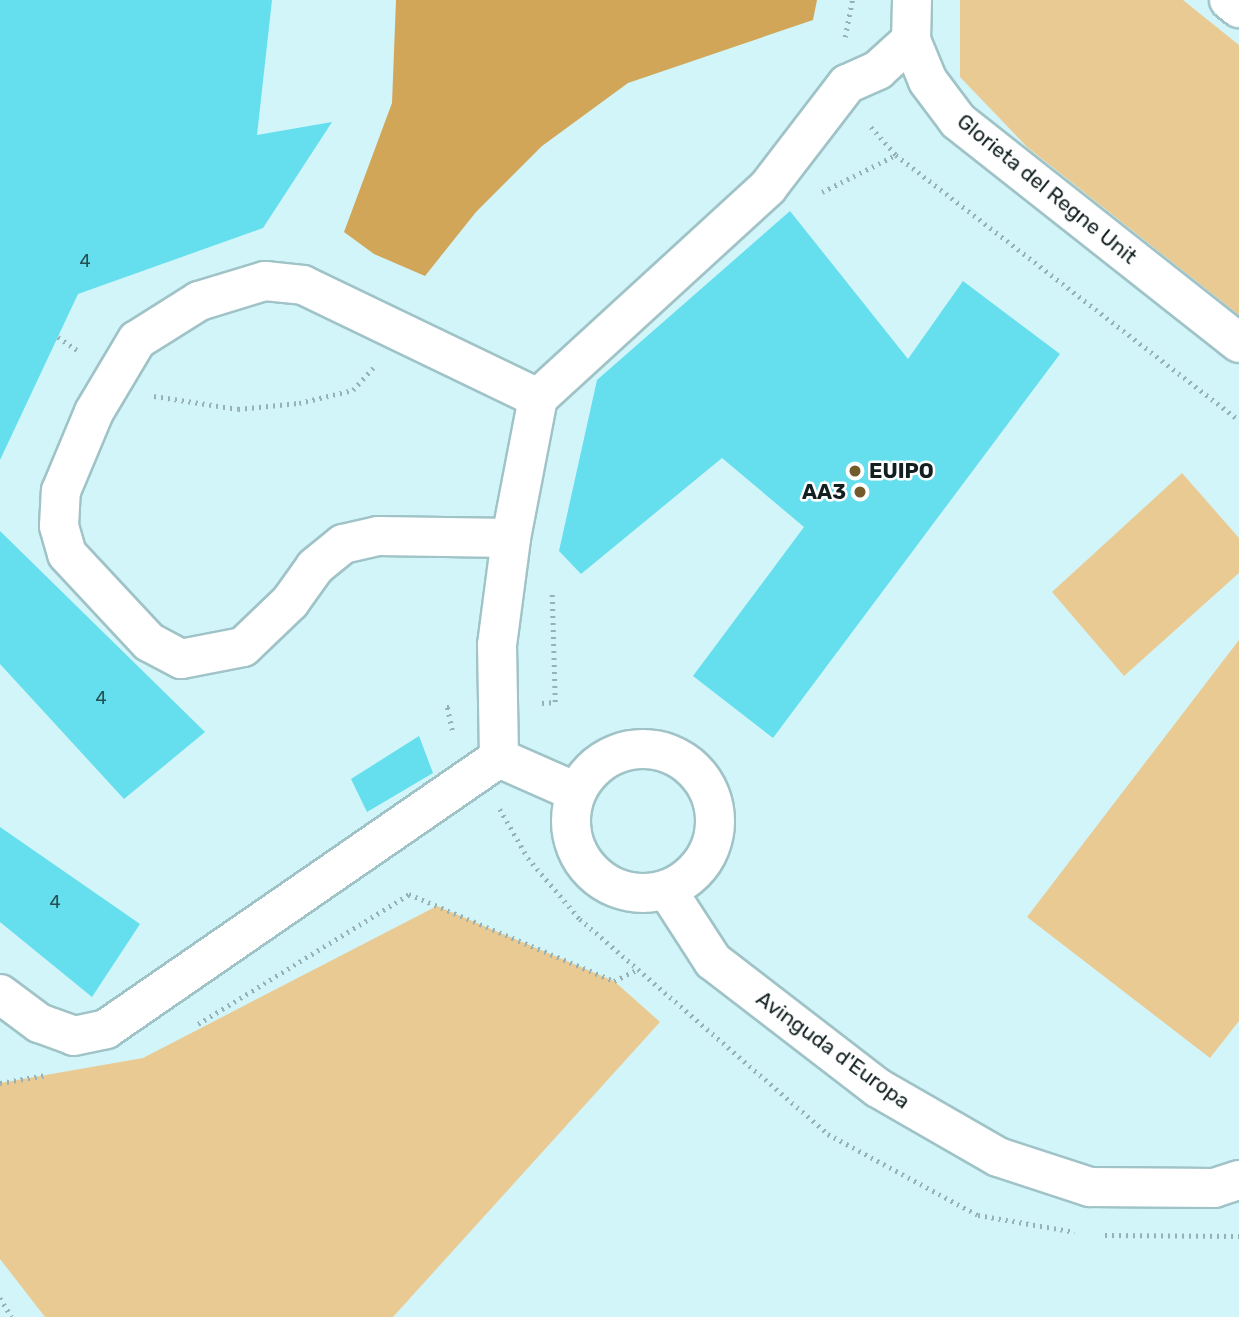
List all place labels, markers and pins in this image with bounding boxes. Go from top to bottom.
place label: EUIPO [869,458,934,484]
marker: EUIPO [847,463,863,479]
place label: AA3 [802,479,846,505]
marker: AA3 [852,484,868,500]

